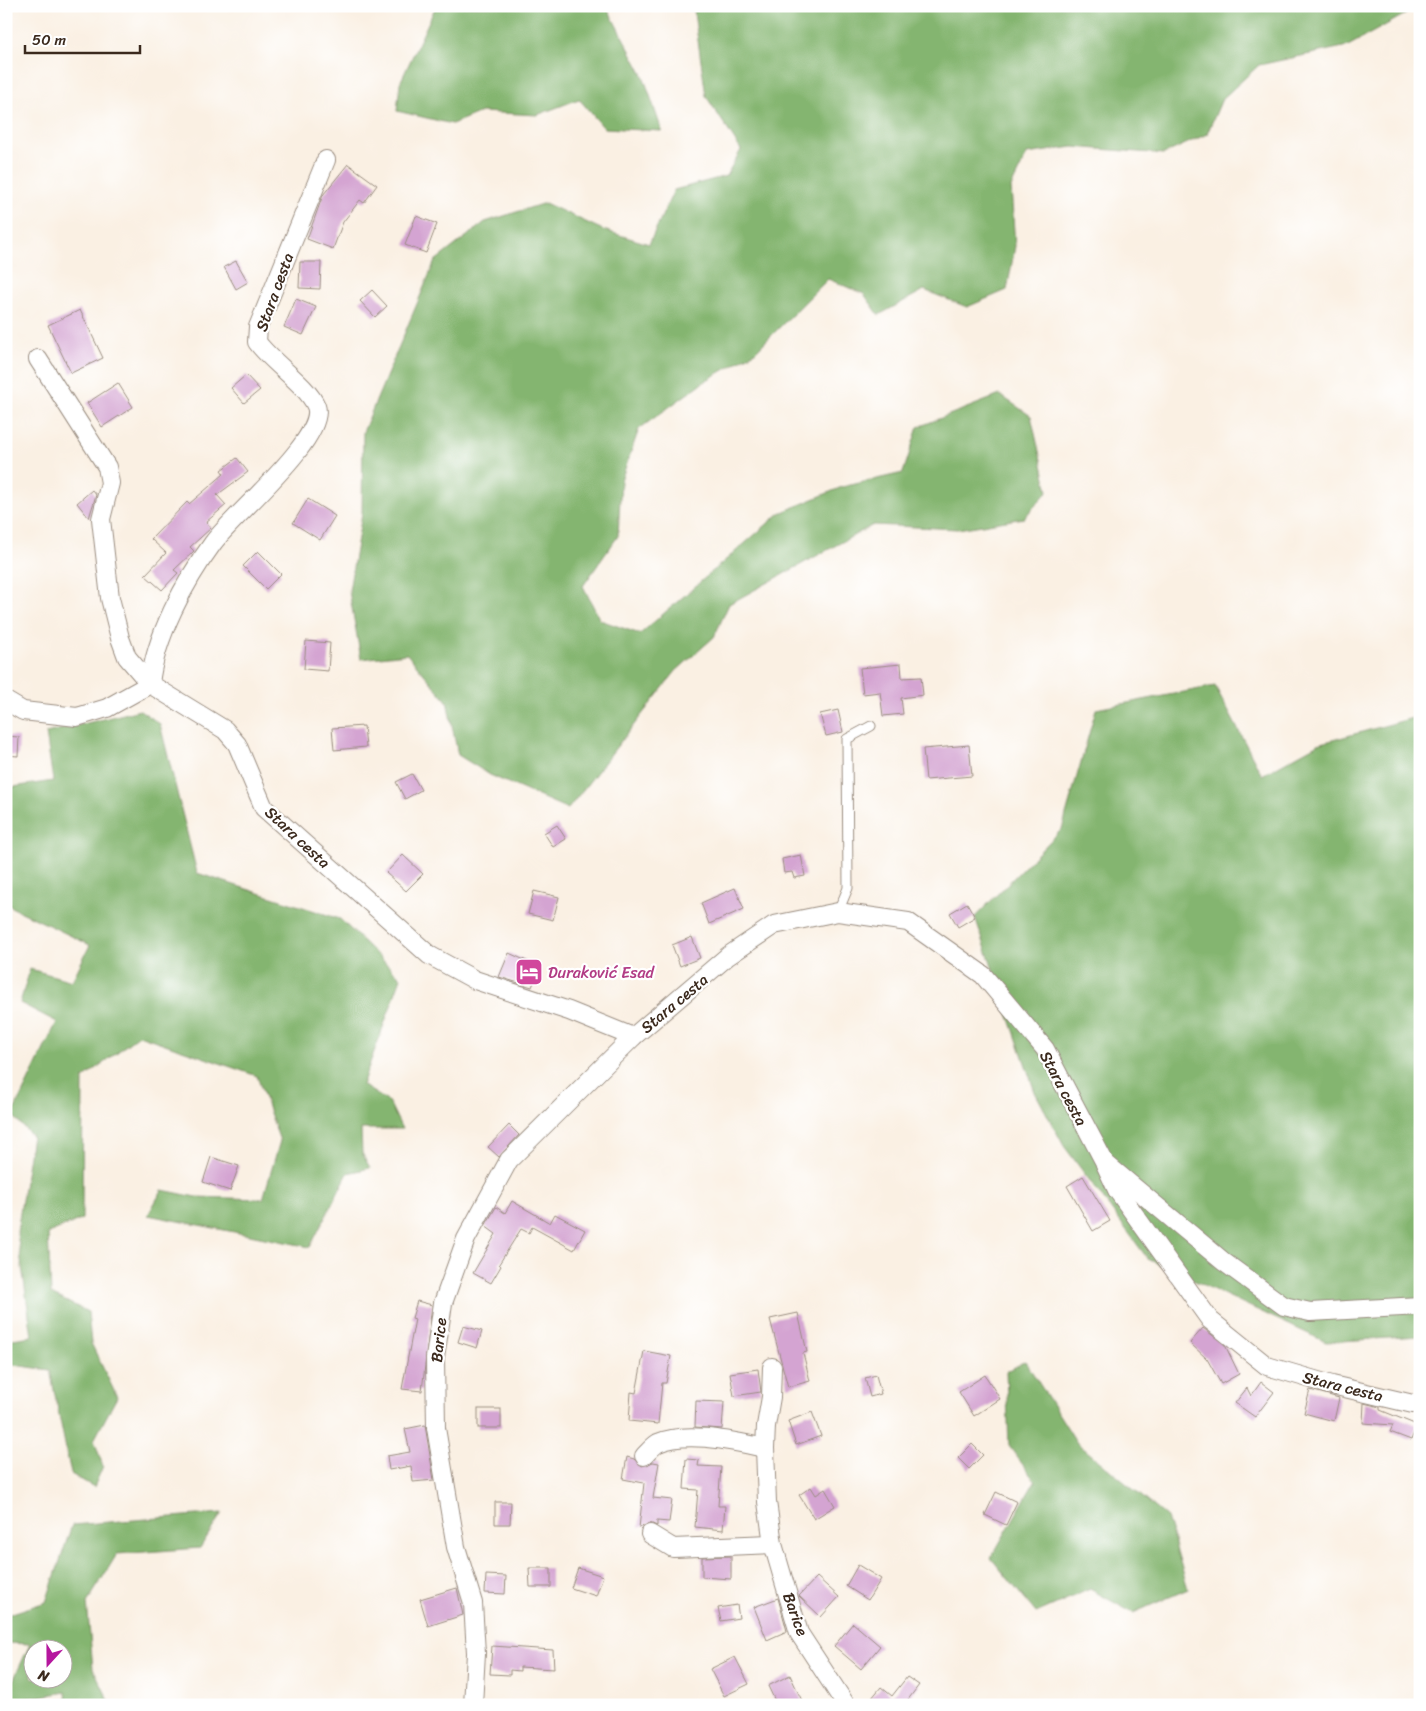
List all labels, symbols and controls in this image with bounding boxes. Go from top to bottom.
scale bar [25,22,140,54]
text: 50 m [32,27,67,53]
street label: Stara cesta [247,249,302,336]
street label: Stara cesta [258,799,337,876]
hotel icon: Duraković Esad [514,957,544,987]
place label: Duraković Esad [548,958,655,987]
street label: Stara cesta [634,966,715,1041]
street label: Stara cesta [1032,1045,1096,1131]
street label: Barice [422,1316,455,1364]
street label: Stara cesta [1300,1363,1386,1410]
street label: Barice [774,1588,817,1640]
north arrow [22,1638,72,1688]
text: N [34,1662,53,1689]

